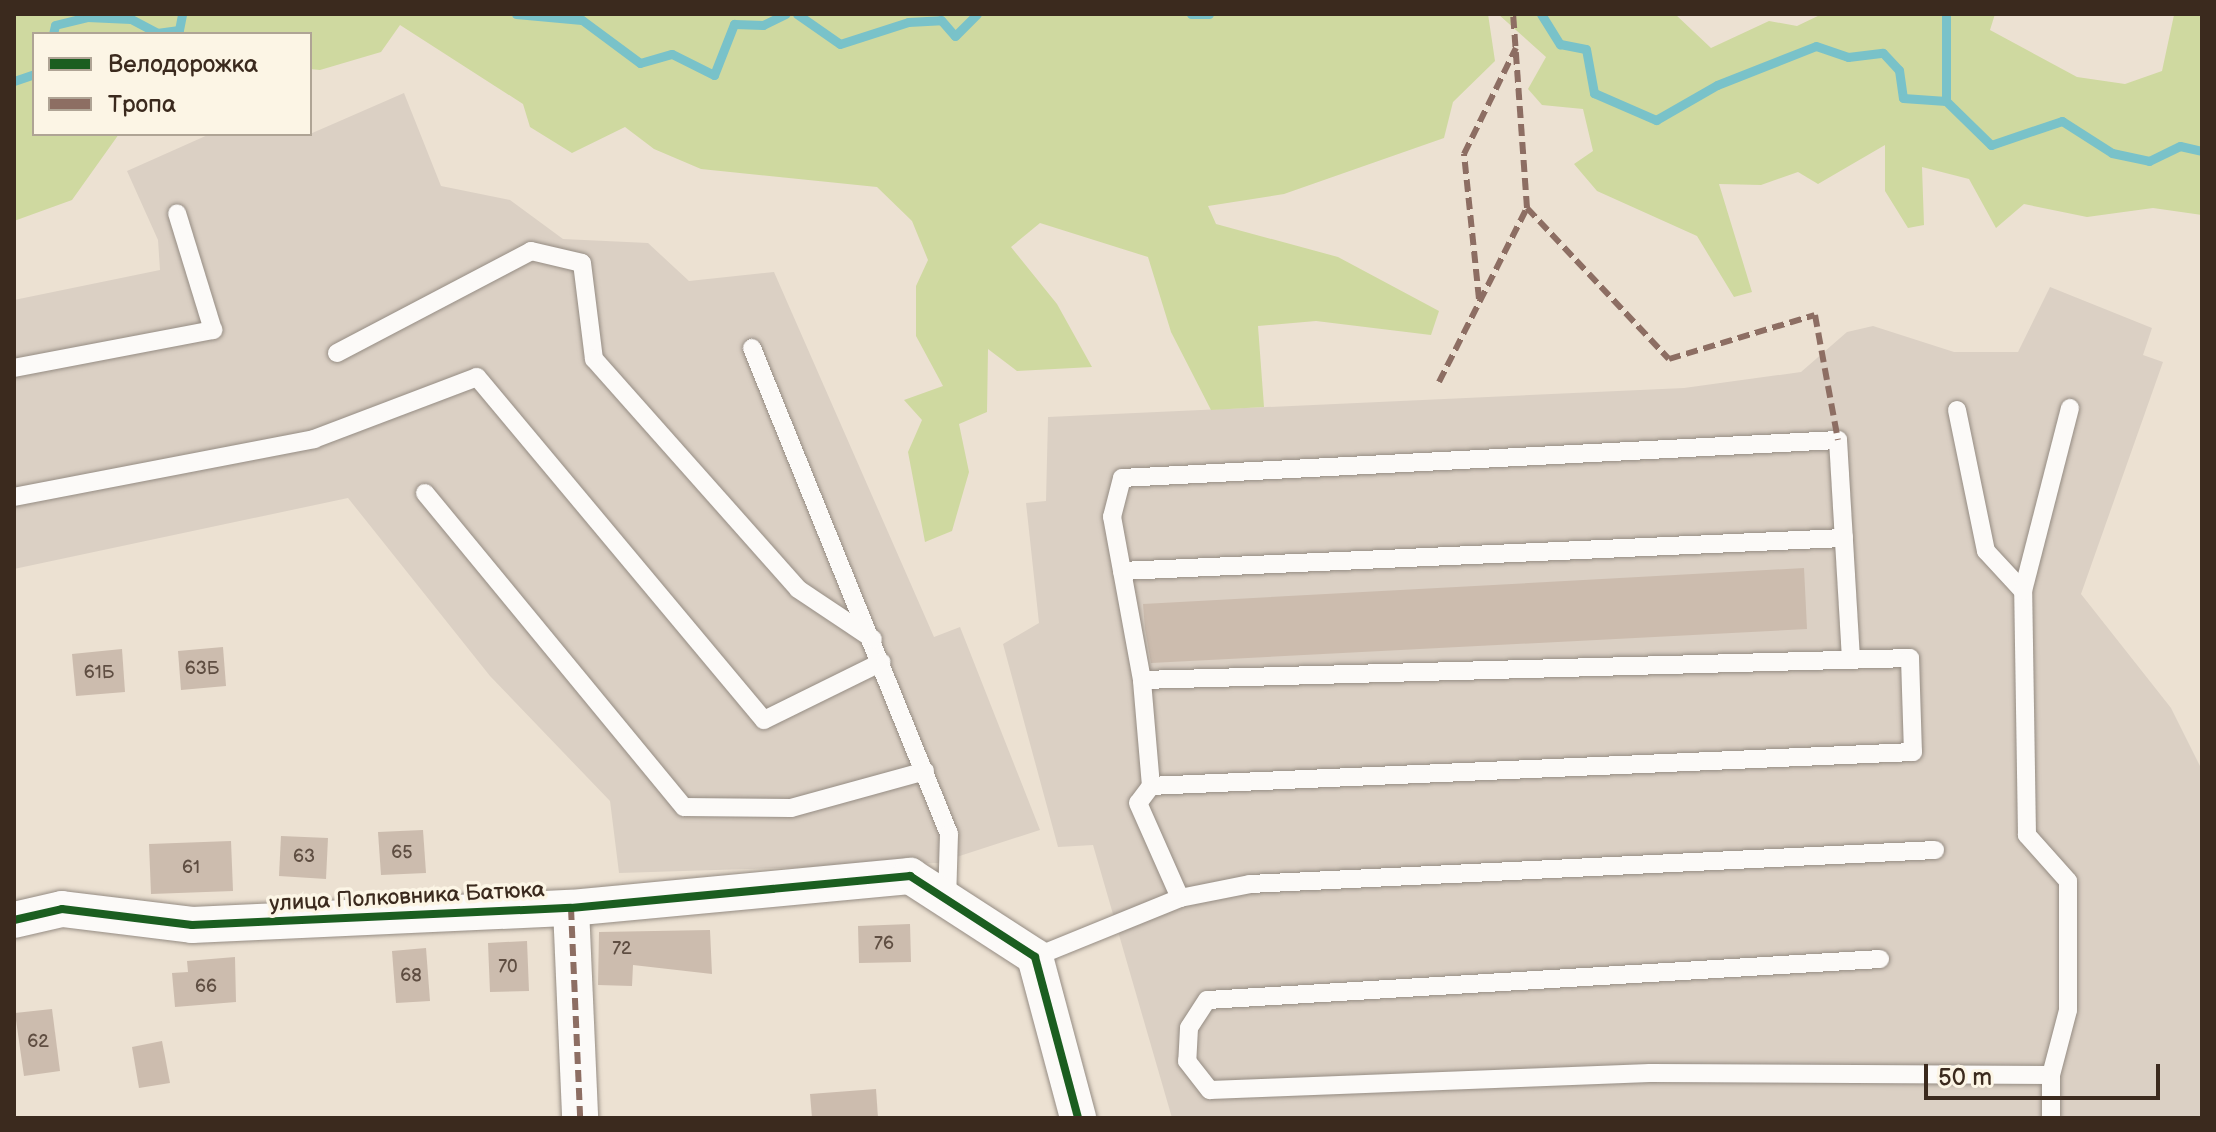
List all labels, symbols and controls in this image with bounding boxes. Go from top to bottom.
legend [32,32,312,136]
text: Велодорожка [108,50,258,79]
text: Тропа [108,90,176,119]
house number: 63Б [185,658,219,680]
house number: 61Б [84,662,114,684]
house number: 65 [391,842,413,864]
house number: 63 [293,846,315,868]
house number: 61 [182,857,200,879]
street label: улица Полковника Батюка [269,877,545,917]
house number: 76 [874,933,894,955]
house number: 72 [612,938,632,960]
house number: 70 [498,956,518,978]
house number: 68 [400,965,422,987]
house number: 66 [195,976,217,998]
house number: 62 [27,1031,49,1053]
scale bar [1928,1048,2164,1098]
text: 50 m [1938,1063,1992,1092]

